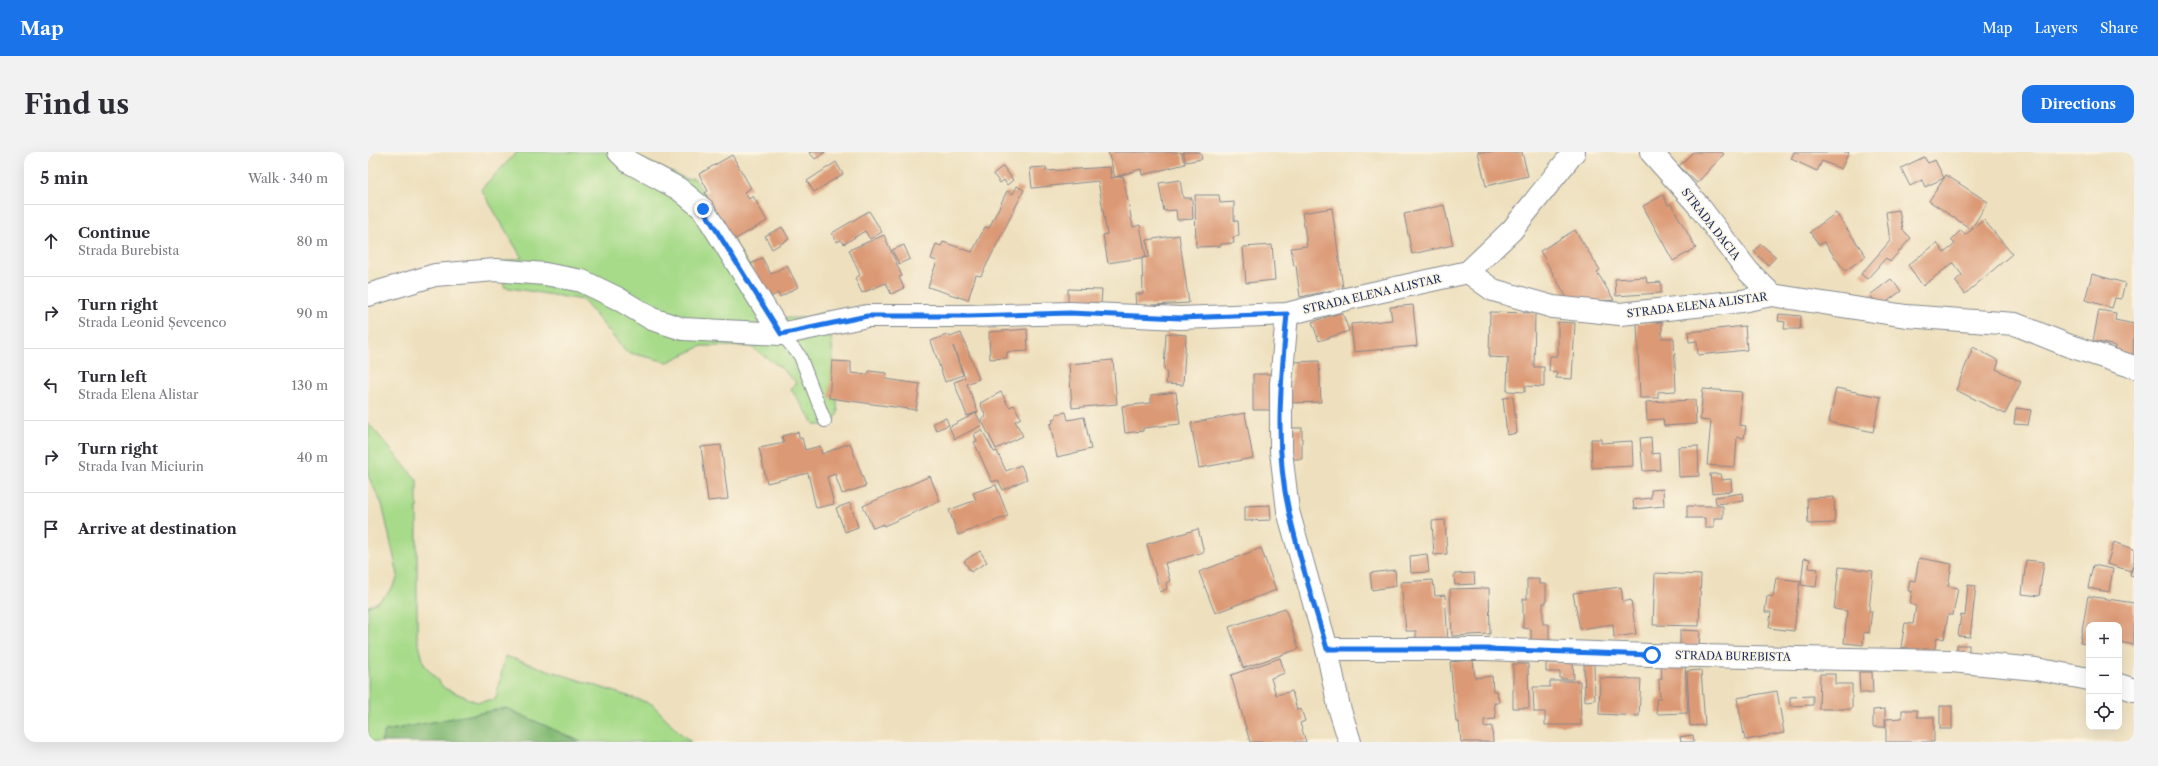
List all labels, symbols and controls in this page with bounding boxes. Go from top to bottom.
text: Map [20,17,64,40]
text: Map [1982,19,2012,37]
text: Layers [2034,19,2078,37]
text: Share [2100,19,2138,37]
button: Directions [2022,85,2134,123]
text: Find us [24,87,129,121]
text: 5 min [40,168,88,188]
text: Walk · 340 m [248,170,328,186]
street label: STRADA DACIA [1679,185,1744,263]
route end [694,200,712,218]
text: Continue [78,223,150,242]
icon: ahead [40,230,62,252]
text: 80 m [296,233,328,249]
text: Strada Burebista [78,242,179,258]
street label: STRADA ELENA ALISTAR [1301,271,1443,317]
street label: STRADA ELENA ALISTAR [1626,289,1769,321]
text: Turn right [78,295,158,314]
icon: right [40,302,62,324]
text: 90 m [297,305,328,321]
text: Strada Leonid Șevcenco [78,314,227,330]
text: Turn left [78,367,147,386]
icon: left [40,374,62,396]
text: 130 m [292,377,328,393]
text: Strada Elena Alistar [78,386,199,402]
text: Turn right [78,439,158,458]
icon: right [40,446,62,468]
text: 40 m [297,449,328,465]
text: Strada Ivan Miciurin [78,458,204,474]
icon: arrive [40,518,62,540]
text: Arrive at destination [78,519,237,538]
map controls [2086,622,2122,730]
button: + [2086,622,2122,658]
route start [1643,646,1661,664]
street label: STRADA BUREBISTA [1675,648,1792,664]
button: − [2086,658,2122,694]
button: locate [2086,694,2122,730]

